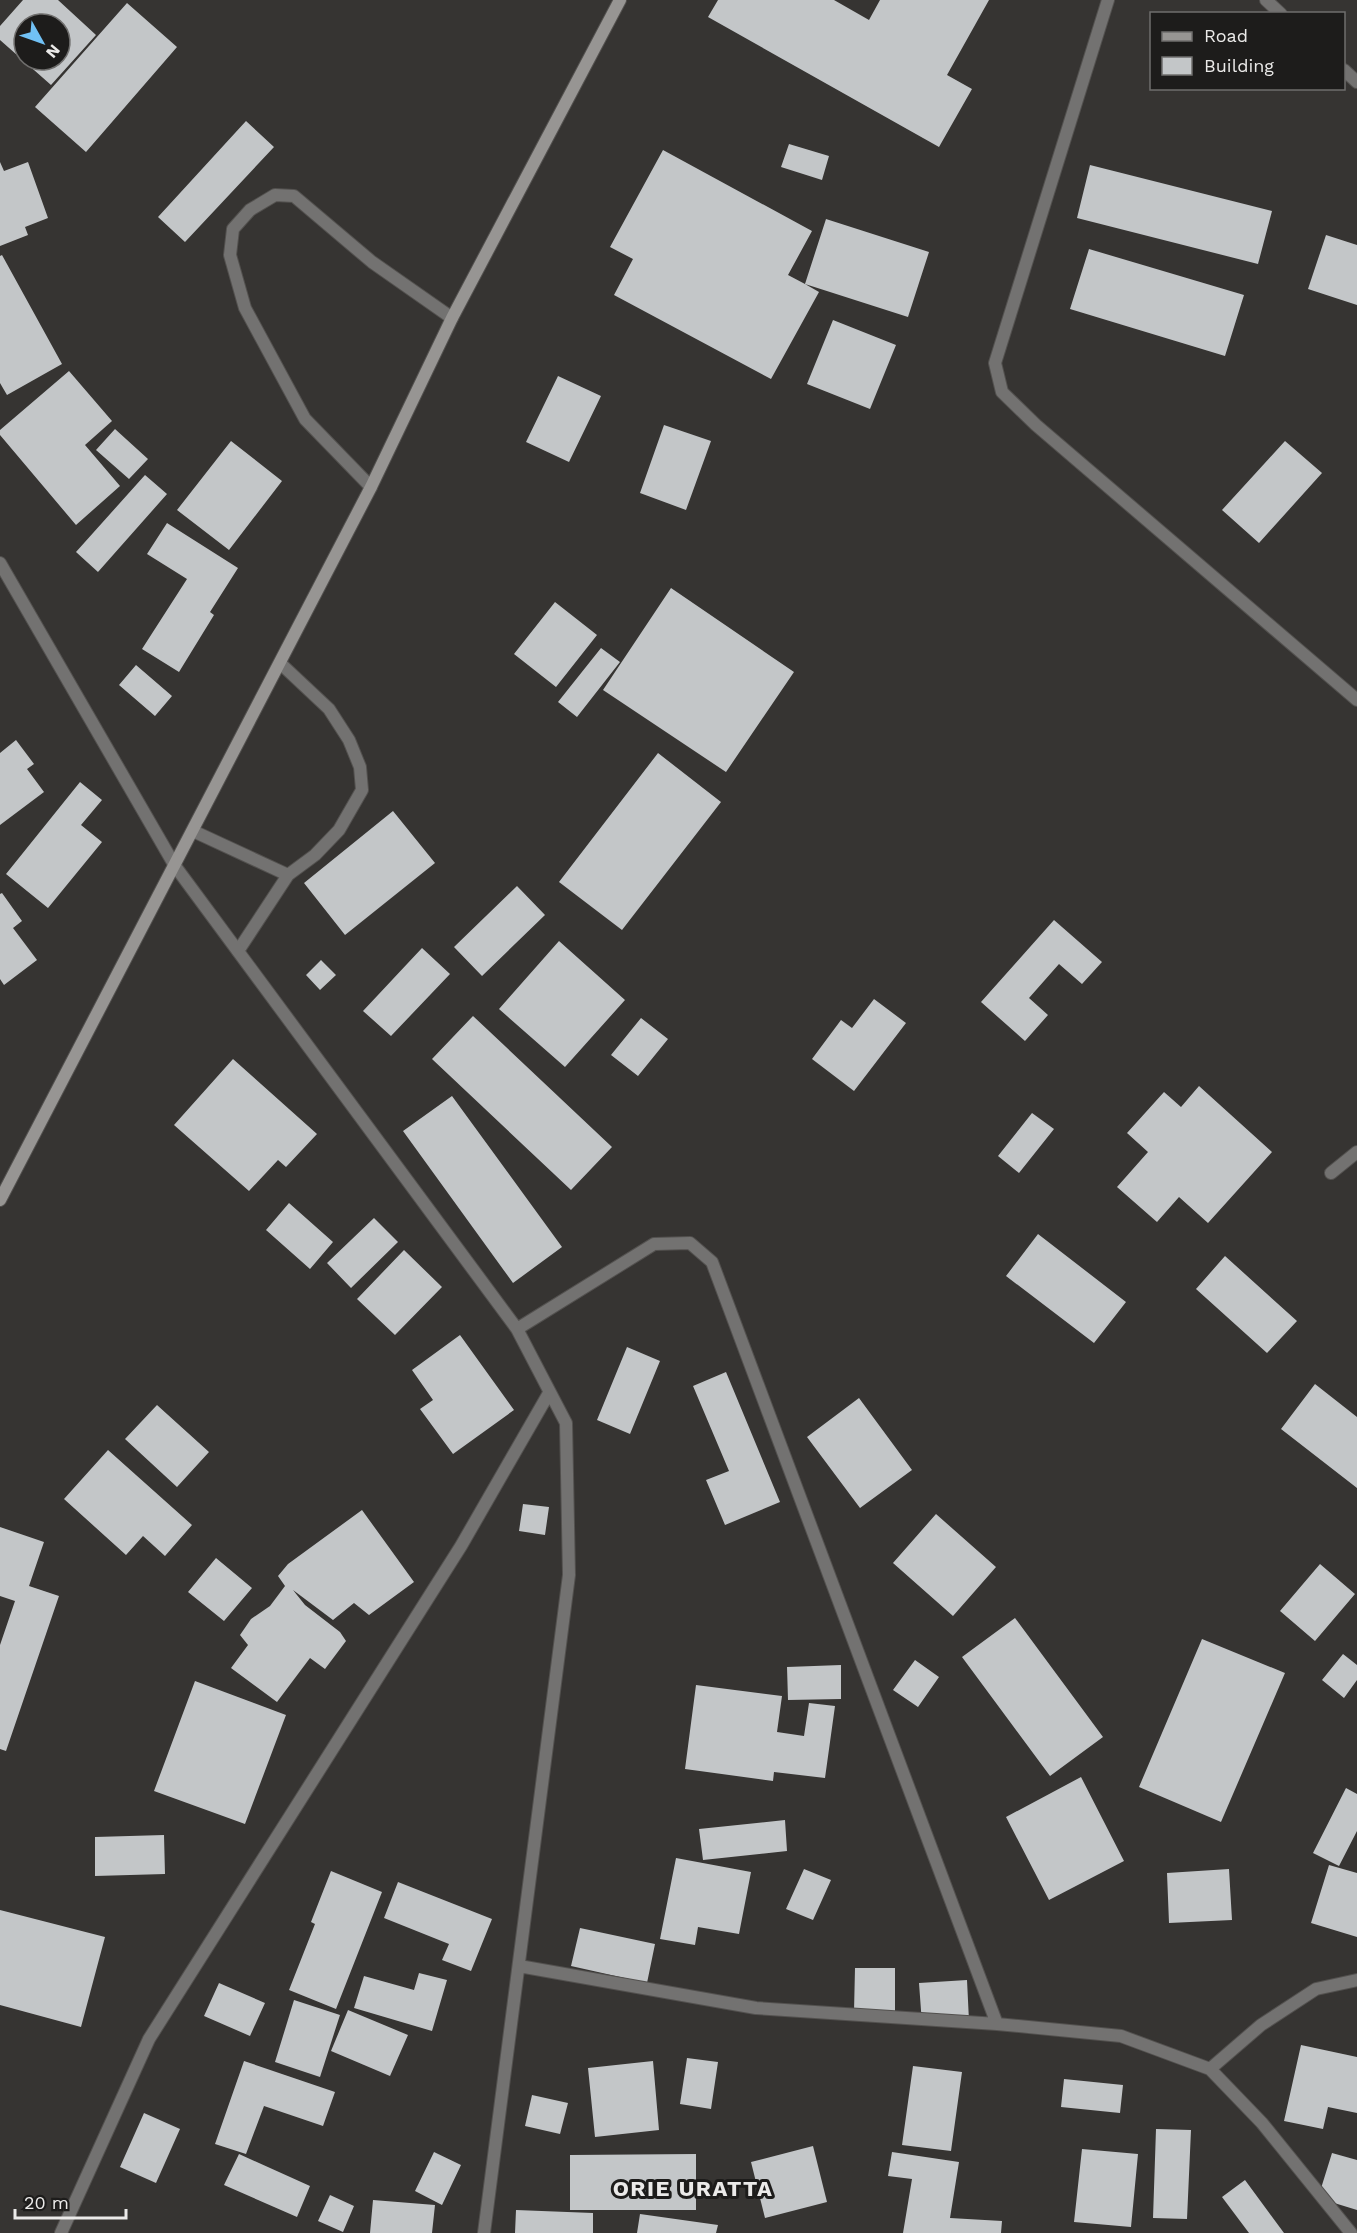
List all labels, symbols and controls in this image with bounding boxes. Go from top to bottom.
north arrow [12,12,72,72]
legend [1150,12,1345,90]
text: Road [1204,25,1248,46]
text: N [42,41,64,62]
text: Building [1204,55,1274,76]
district label: ORIE URATTA [613,2176,773,2201]
scale bar [15,2182,126,2220]
text: 20 m [24,2192,69,2213]

